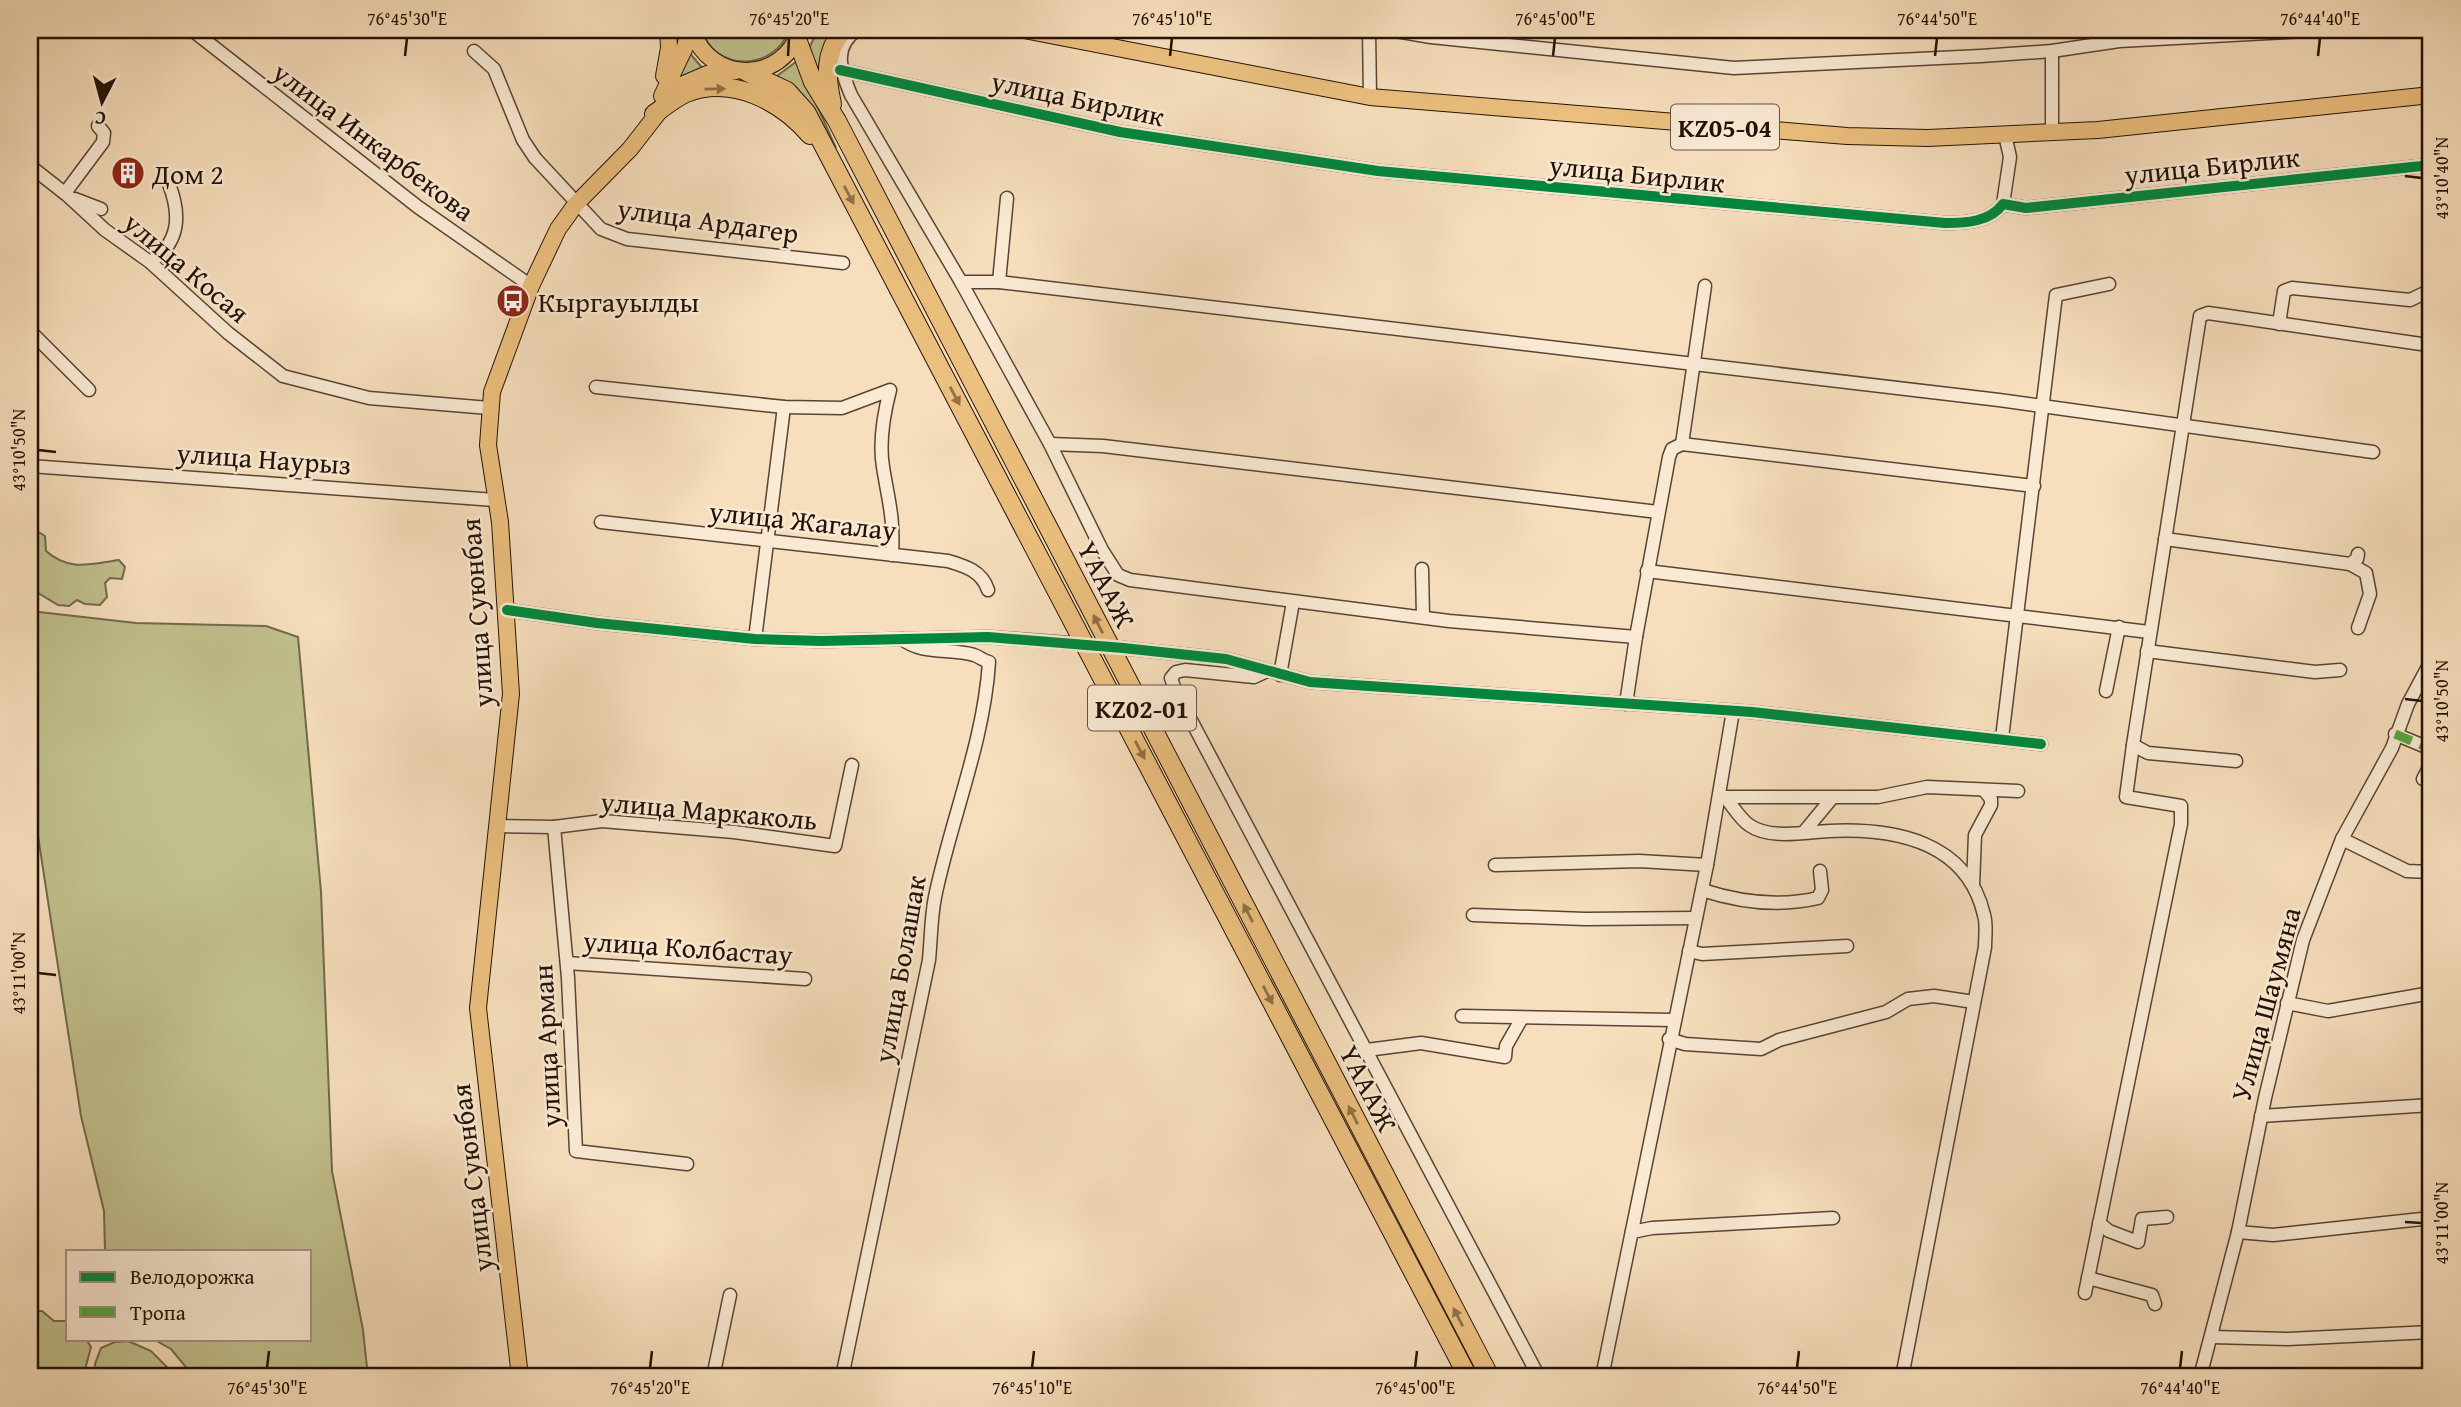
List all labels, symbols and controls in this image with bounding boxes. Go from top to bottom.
text: 76°45'30"E [367,5,447,32]
text: 76°45'20"E [749,5,829,32]
text: 76°45'10"E [1132,5,1212,32]
text: 76°45'00"E [1515,5,1595,32]
text: 76°44'50"E [1897,5,1977,32]
text: 76°44'40"E [2280,5,2360,32]
street label: улица Инкарбекова [264,51,484,231]
street label: улица Бирлик [987,59,1169,136]
north arrow [66,66,136,136]
one-way arrow [704,84,726,95]
text: С [93,104,107,133]
road number: KZ05-04 [1671,104,1779,150]
street label: улица Бирлик [2121,135,2302,195]
text: 43°10'40"N [2428,136,2455,219]
street label: улица Бирлик [1546,143,1727,203]
place label: Дом 2 [151,153,224,194]
building icon: Дом 2 [109,154,147,192]
one-way arrow [843,185,855,205]
street label: улица Ардагер [614,187,801,253]
street label: улица Косая [114,201,259,332]
place label: Кыргауылды [538,281,699,322]
bus stop icon: Кыргауылды [494,282,532,320]
one-way arrow [948,387,960,407]
text: 43°10'50"N [5,408,32,491]
street label: улица Наурыз [174,431,353,485]
street label: улица Жагалау [706,490,899,550]
street label: улица Суюнбая [449,517,503,710]
street label: ҮАААЖ [1068,533,1146,635]
one-way arrow [1093,614,1104,634]
text: 43°10'50"N [2428,659,2455,742]
road number: KZ02-01 [1088,686,1196,730]
one-way arrow [1134,740,1145,760]
street label: улица Маркаколь [598,780,819,840]
street label: улица Болашак [862,872,936,1067]
street label: Улица Шаумяна [2219,902,2311,1106]
one-way arrow [1243,903,1254,923]
street label: улица Колбастау [581,919,794,975]
text: 43°11'00"N [5,931,32,1014]
street label: улица Арман [521,963,571,1130]
one-way arrow [1262,985,1274,1005]
street label: ҮАААЖ [1330,1037,1408,1139]
street label: улица Суюнбая [439,1081,503,1276]
one-way arrow [1348,1105,1359,1125]
text: 43°11'00"N [2428,1181,2455,1264]
legend [66,1250,312,1340]
text: Велодорожка [130,1261,255,1292]
text: Тропа [130,1297,186,1328]
one-way arrow [1453,1307,1464,1327]
text: 76°45'30"E [227,1374,307,1401]
text: 76°45'20"E [610,1374,690,1401]
text: 76°45'10"E [992,1374,1072,1401]
text: 76°45'00"E [1375,1374,1455,1401]
text: 76°44'50"E [1757,1374,1837,1401]
text: 76°44'40"E [2140,1374,2220,1401]

